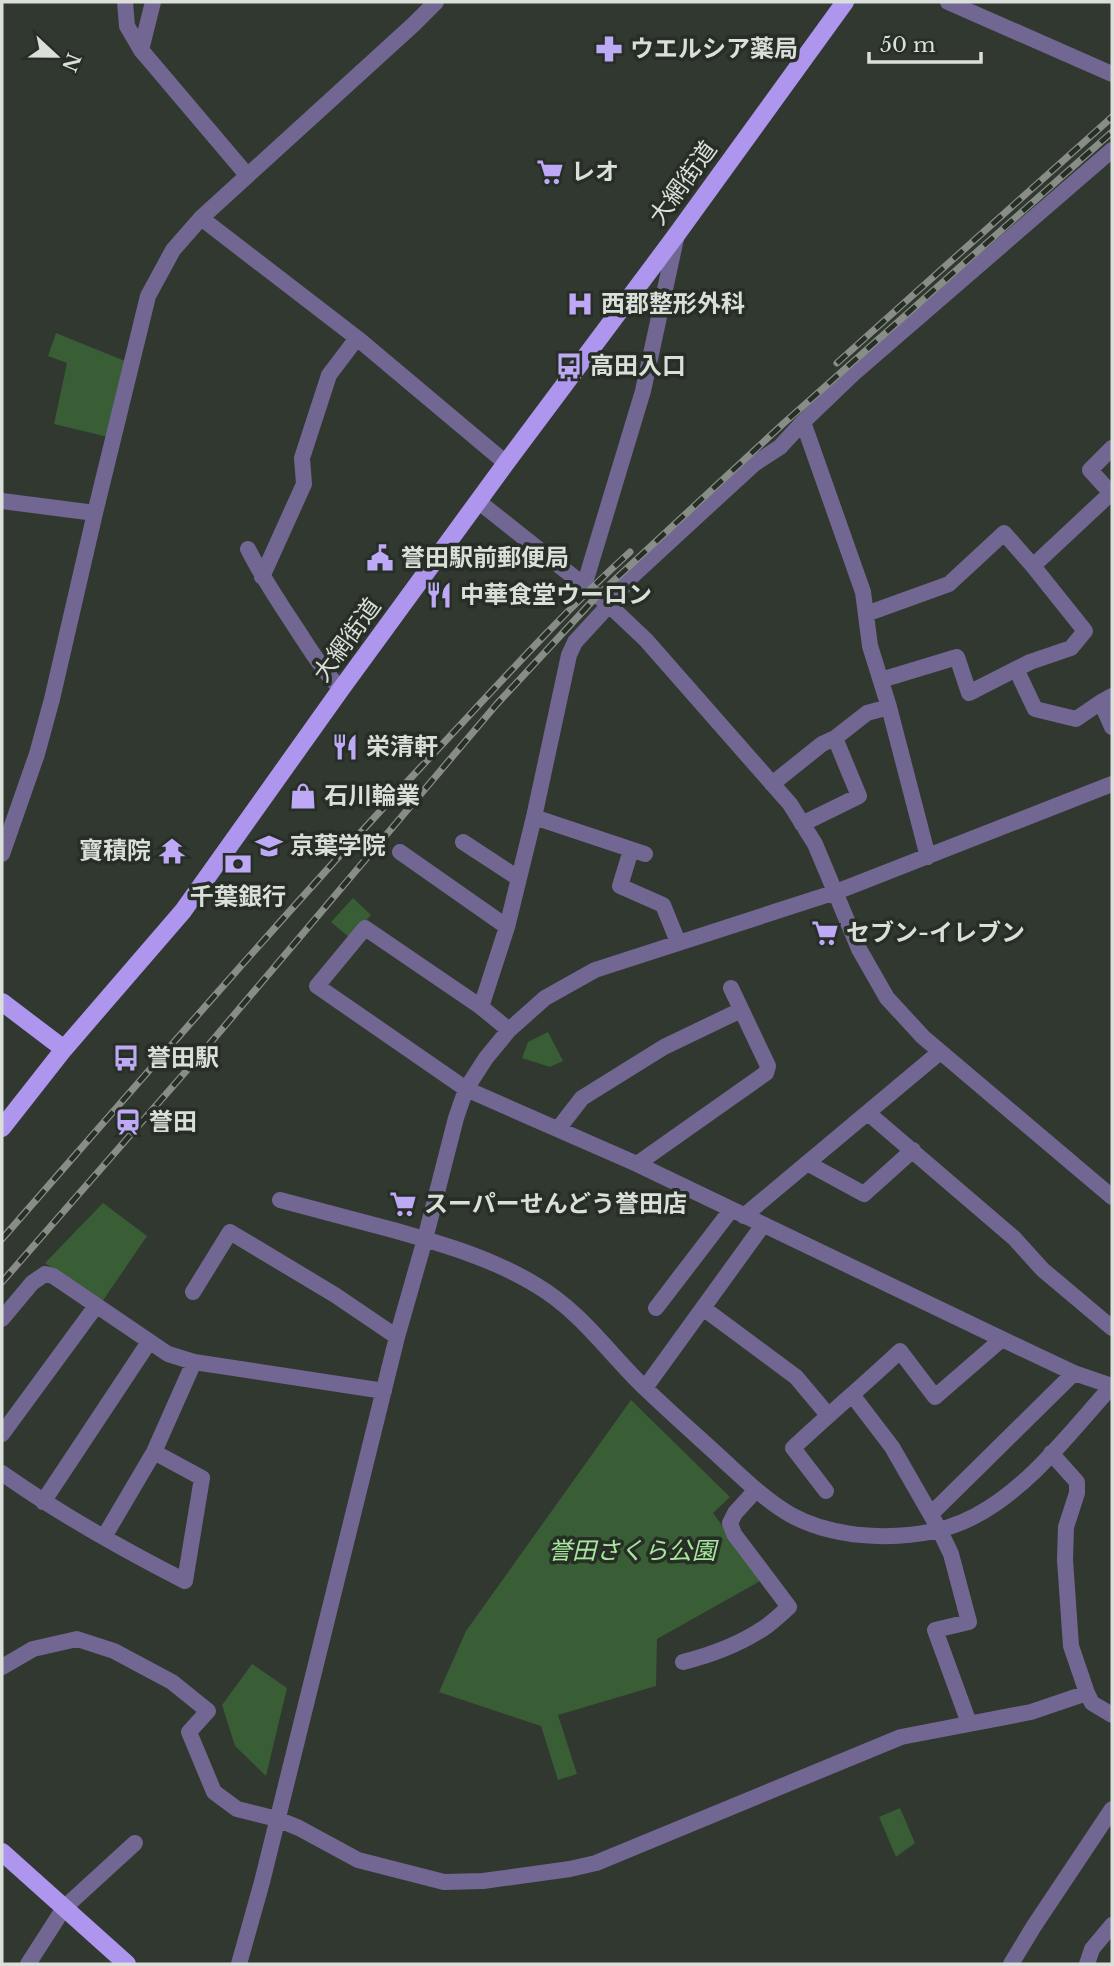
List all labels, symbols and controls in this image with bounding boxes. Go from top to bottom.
north arrow [21,21,91,91]
scale bar [869,21,981,65]
text: 50 m [880,32,936,58]
pharmacy icon: ウエルシア薬局 [594,34,624,64]
place label: ウエルシア薬局 [630,34,798,63]
text: N [57,50,85,75]
street label: 大網街道 [643,135,723,230]
supermarket icon: レオ [535,157,565,187]
place label: レオ [571,157,619,186]
hospital icon: 西郡整形外科 [565,289,595,319]
place label: 西郡整形外科 [601,289,745,318]
bus stop icon: 高田入口 [554,351,584,381]
place label: 高田入口 [590,351,686,380]
public building icon: 誉田駅前郵便局 [365,543,395,573]
place label: 誉田駅前郵便局 [401,543,569,572]
restaurant icon: 中華食堂ウーロン [424,580,454,610]
place label: 中華食堂ウーロン [460,580,652,609]
street label: 大網街道 [307,592,387,687]
restaurant icon: 栄清軒 [330,732,360,762]
place label: 栄清軒 [366,732,438,761]
shop icon: 石川輪業 [288,781,318,811]
place label: 石川輪業 [324,781,420,810]
school or university icon: 京葉学院 [254,831,284,861]
place label: 京葉学院 [290,831,386,860]
place label: 寶積院 [79,836,151,865]
temple icon: 寶積院 [157,836,187,866]
bank icon: 千葉銀行 [223,849,253,879]
place label: 千葉銀行 [190,882,286,911]
supermarket icon: セブン-イレブン [810,918,840,948]
place label: セブン-イレブン [846,918,1025,947]
bus stop icon: 誉田駅 [111,1043,141,1073]
place label: 誉田駅 [147,1043,219,1072]
station icon: 誉田 [113,1107,143,1137]
place label: 誉田 [149,1107,197,1136]
supermarket icon: スーパーせんどう誉田店 [388,1189,418,1219]
place label: スーパーせんどう誉田店 [424,1189,687,1218]
park label: 誉田さくら公園 [548,1536,719,1565]

